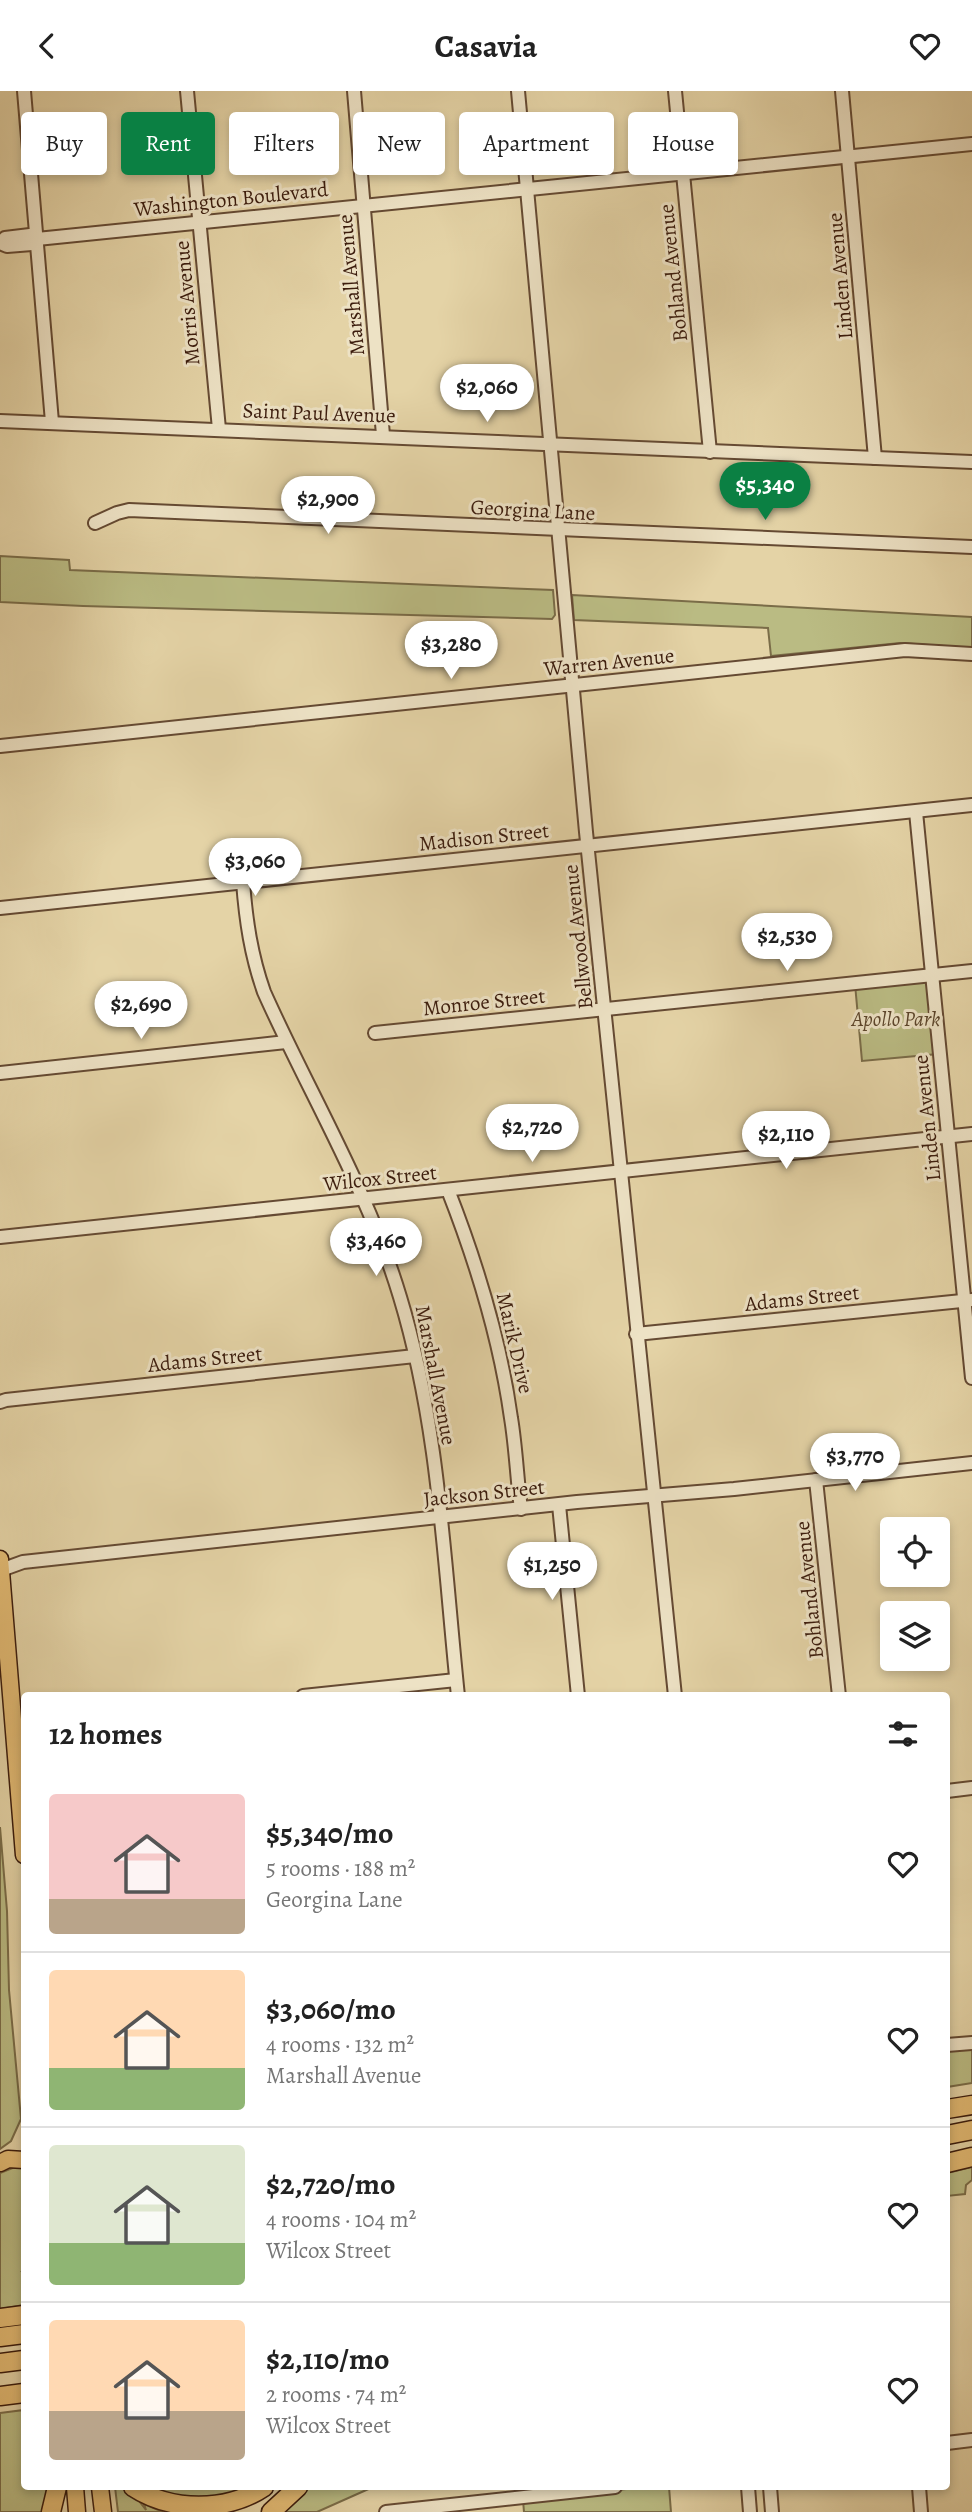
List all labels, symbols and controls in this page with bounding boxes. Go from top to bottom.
text: Casavia [435,24,537,68]
icon: back [28,27,66,65]
icon: heart [906,27,944,65]
chip: Buy [21,112,107,175]
chip: Rent [121,112,215,175]
chip: Filters [229,112,339,175]
chip: New [353,112,445,175]
chip: Apartment [459,112,614,175]
chip: House [628,112,738,175]
street label: Washington Boulevard [132,175,330,223]
street label: Bohland Avenue [652,203,694,343]
street label: Linden Avenue [821,212,859,340]
street label: Marshall Avenue [331,213,371,357]
street label: Morris Avenue [168,240,206,366]
pin: $2,060 [430,365,544,424]
text: $2,060 [456,371,518,402]
street label: Saint Paul Avenue [242,396,396,430]
pin: $5,340 [708,463,822,522]
text: $5,340 [736,469,795,500]
pin: $2,900 [271,477,385,536]
text: $2,900 [297,483,359,514]
street label: Georgina Lane [470,493,596,527]
pin: $3,280 [394,621,508,681]
text: $3,280 [421,628,481,659]
street label: Warren Avenue [541,641,676,683]
street label: Madison Street [418,816,551,858]
pin: $3,060 [198,839,312,898]
text: $3,060 [225,845,285,876]
street label: Bellwood Avenue [556,863,600,1011]
pin: $2,530 [730,913,844,973]
text: $2,530 [757,920,817,951]
pin: $2,690 [84,981,198,1041]
street label: Monroe Street [421,982,547,1022]
text: $2,690 [111,988,171,1019]
park label: Apollo Park [851,1005,940,1033]
street label: Linden Avenue [906,1053,948,1183]
pin: $2,720 [475,1105,589,1164]
text: $2,720 [502,1111,562,1142]
pin: $2,110 [729,1111,843,1171]
text: $2,110 [758,1118,814,1149]
street label: Wilcox Street [321,1158,438,1198]
pin: $3,460 [319,1219,433,1278]
text: $3,460 [346,1225,406,1256]
street label: Adams Street [742,1278,861,1318]
street label: Marik Drive [490,1290,540,1396]
street label: Marshall Avenue [409,1303,463,1447]
street label: Adams Street [145,1339,264,1379]
pin: $3,770 [798,1433,912,1493]
text: $3,770 [826,1440,884,1471]
street label: Jackson Street [422,1473,546,1513]
map controls [880,1517,950,1671]
button: locate [880,1517,950,1587]
street label: Bohland Avenue [788,1520,830,1660]
pin: $1,250 [495,1543,609,1602]
text: $1,250 [523,1549,581,1580]
button: layers [880,1601,950,1671]
text: 12 homes [49,1714,162,1754]
icon: filters [884,1715,922,1753]
text: $5,340/mo [266,1813,393,1853]
icon: home [105,1822,189,1906]
icon: heart [884,1845,922,1883]
text: 5 rooms · 188 m² [266,1853,415,1884]
text: Georgina Lane [266,1884,403,1915]
text: $3,060/mo [266,1989,396,2029]
icon: home [105,1998,189,2082]
icon: heart [884,2021,922,2059]
text: 4 rooms · 132 m² [266,2029,414,2060]
text: Marshall Avenue [266,2060,421,2091]
text: $2,720/mo [266,2164,395,2204]
icon: home [105,2173,189,2257]
icon: heart [884,2196,922,2234]
text: 4 rooms · 104 m² [266,2204,416,2235]
text: Wilcox Street [266,2235,391,2266]
text: $2,110/mo [266,2339,390,2379]
icon: home [105,2348,189,2432]
icon: heart [884,2371,922,2409]
text: 2 rooms · 74 m² [266,2379,406,2410]
text: Wilcox Street [266,2410,391,2441]

